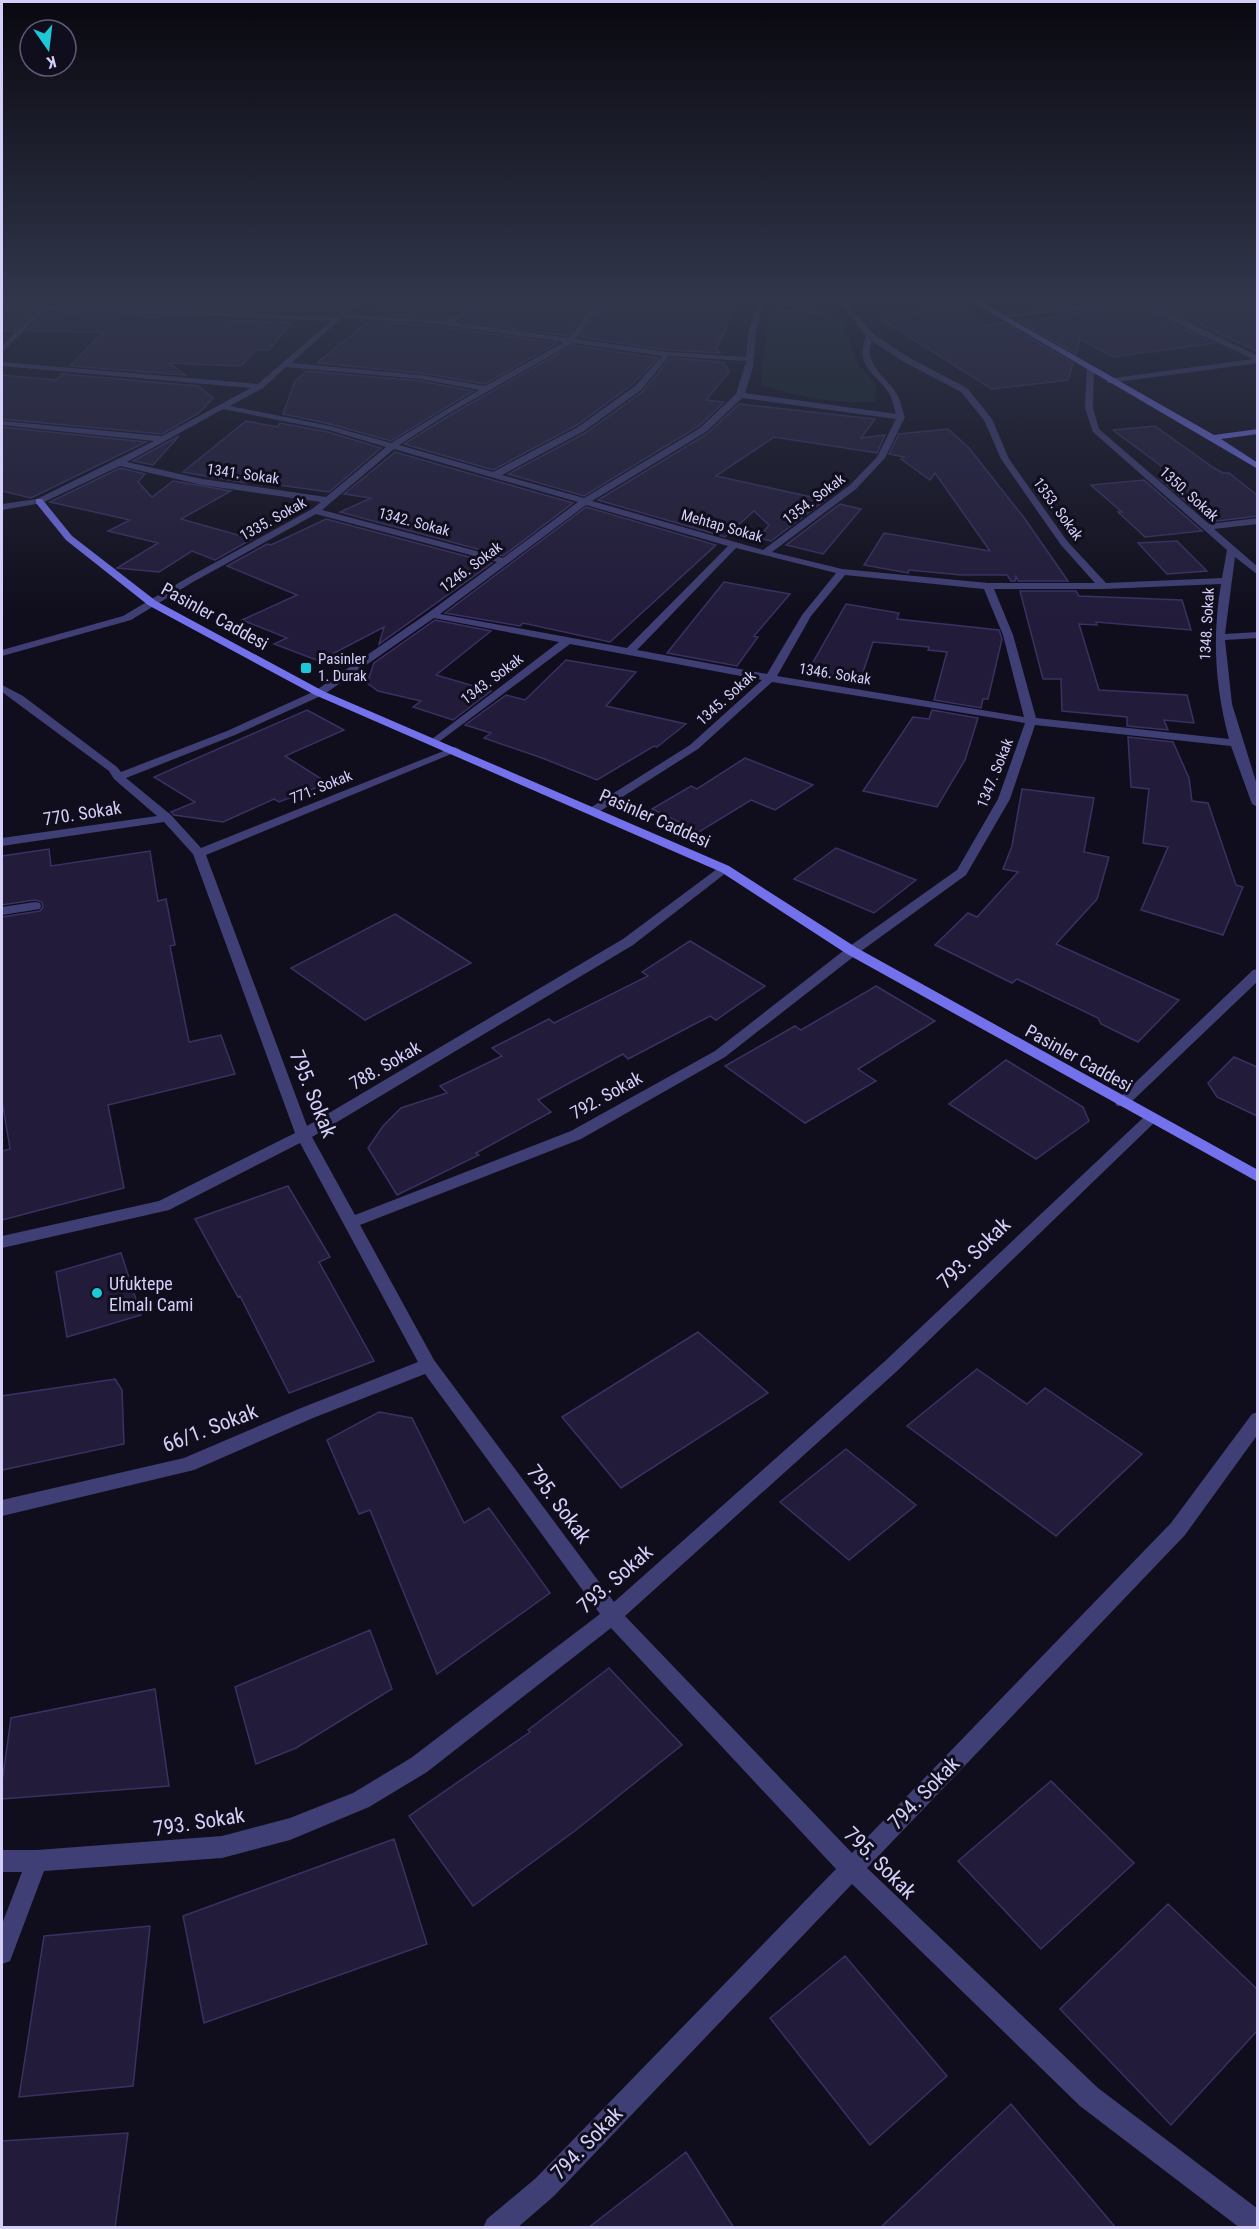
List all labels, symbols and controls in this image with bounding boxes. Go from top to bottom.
north arrow [18,18,78,78]
text: K [45,52,58,72]
street label: 1341. Sokak [206,460,281,488]
street label: 1350. Sokak [1156,463,1222,525]
street label: 1354. Sokak [779,470,849,528]
street label: 1353. Sokak [1029,474,1087,544]
street label: 1335. Sokak [237,493,310,545]
street label: 1342. Sokak [376,504,452,540]
street label: Mehtap Sokak [679,506,765,546]
street label: 1246. Sokak [436,538,506,596]
street label: Pasinler Caddesi [158,578,272,654]
street label: 1348. Sokak [1196,587,1218,661]
place label: Pasinler 1. Durak [318,650,367,685]
street label: 1343. Sokak [457,650,527,708]
street label: 1346. Sokak [798,659,873,689]
marker: Pasinler 1. Durak [299,661,313,675]
street label: 1345. Sokak [693,667,759,729]
street label: 1347. Sokak [973,736,1017,810]
street label: 771. Sokak [287,766,355,808]
street label: Pasinler Caddesi [596,784,714,852]
street label: 770. Sokak [41,796,123,830]
street label: Pasinler Caddesi [1022,1020,1136,1096]
street label: 788. Sokak [346,1036,424,1094]
street label: 795. Sokak [285,1047,342,1142]
street label: 792. Sokak [566,1067,646,1123]
street label: 793. Sokak [933,1212,1016,1294]
place label: Ufuktepe Elmalı Cami [109,1273,193,1315]
marker: Ufuktepe Elmalı Cami [90,1286,104,1300]
street label: 66/1. Sokak [159,1399,261,1457]
street label: 795. Sokak [522,1460,597,1548]
street label: 793. Sokak [572,1539,658,1618]
street label: 794. Sokak [883,1751,965,1834]
street label: 793. Sokak [152,1803,247,1841]
street label: 795. Sokak [839,1822,921,1904]
street label: 794. Sokak [546,2101,628,2184]

